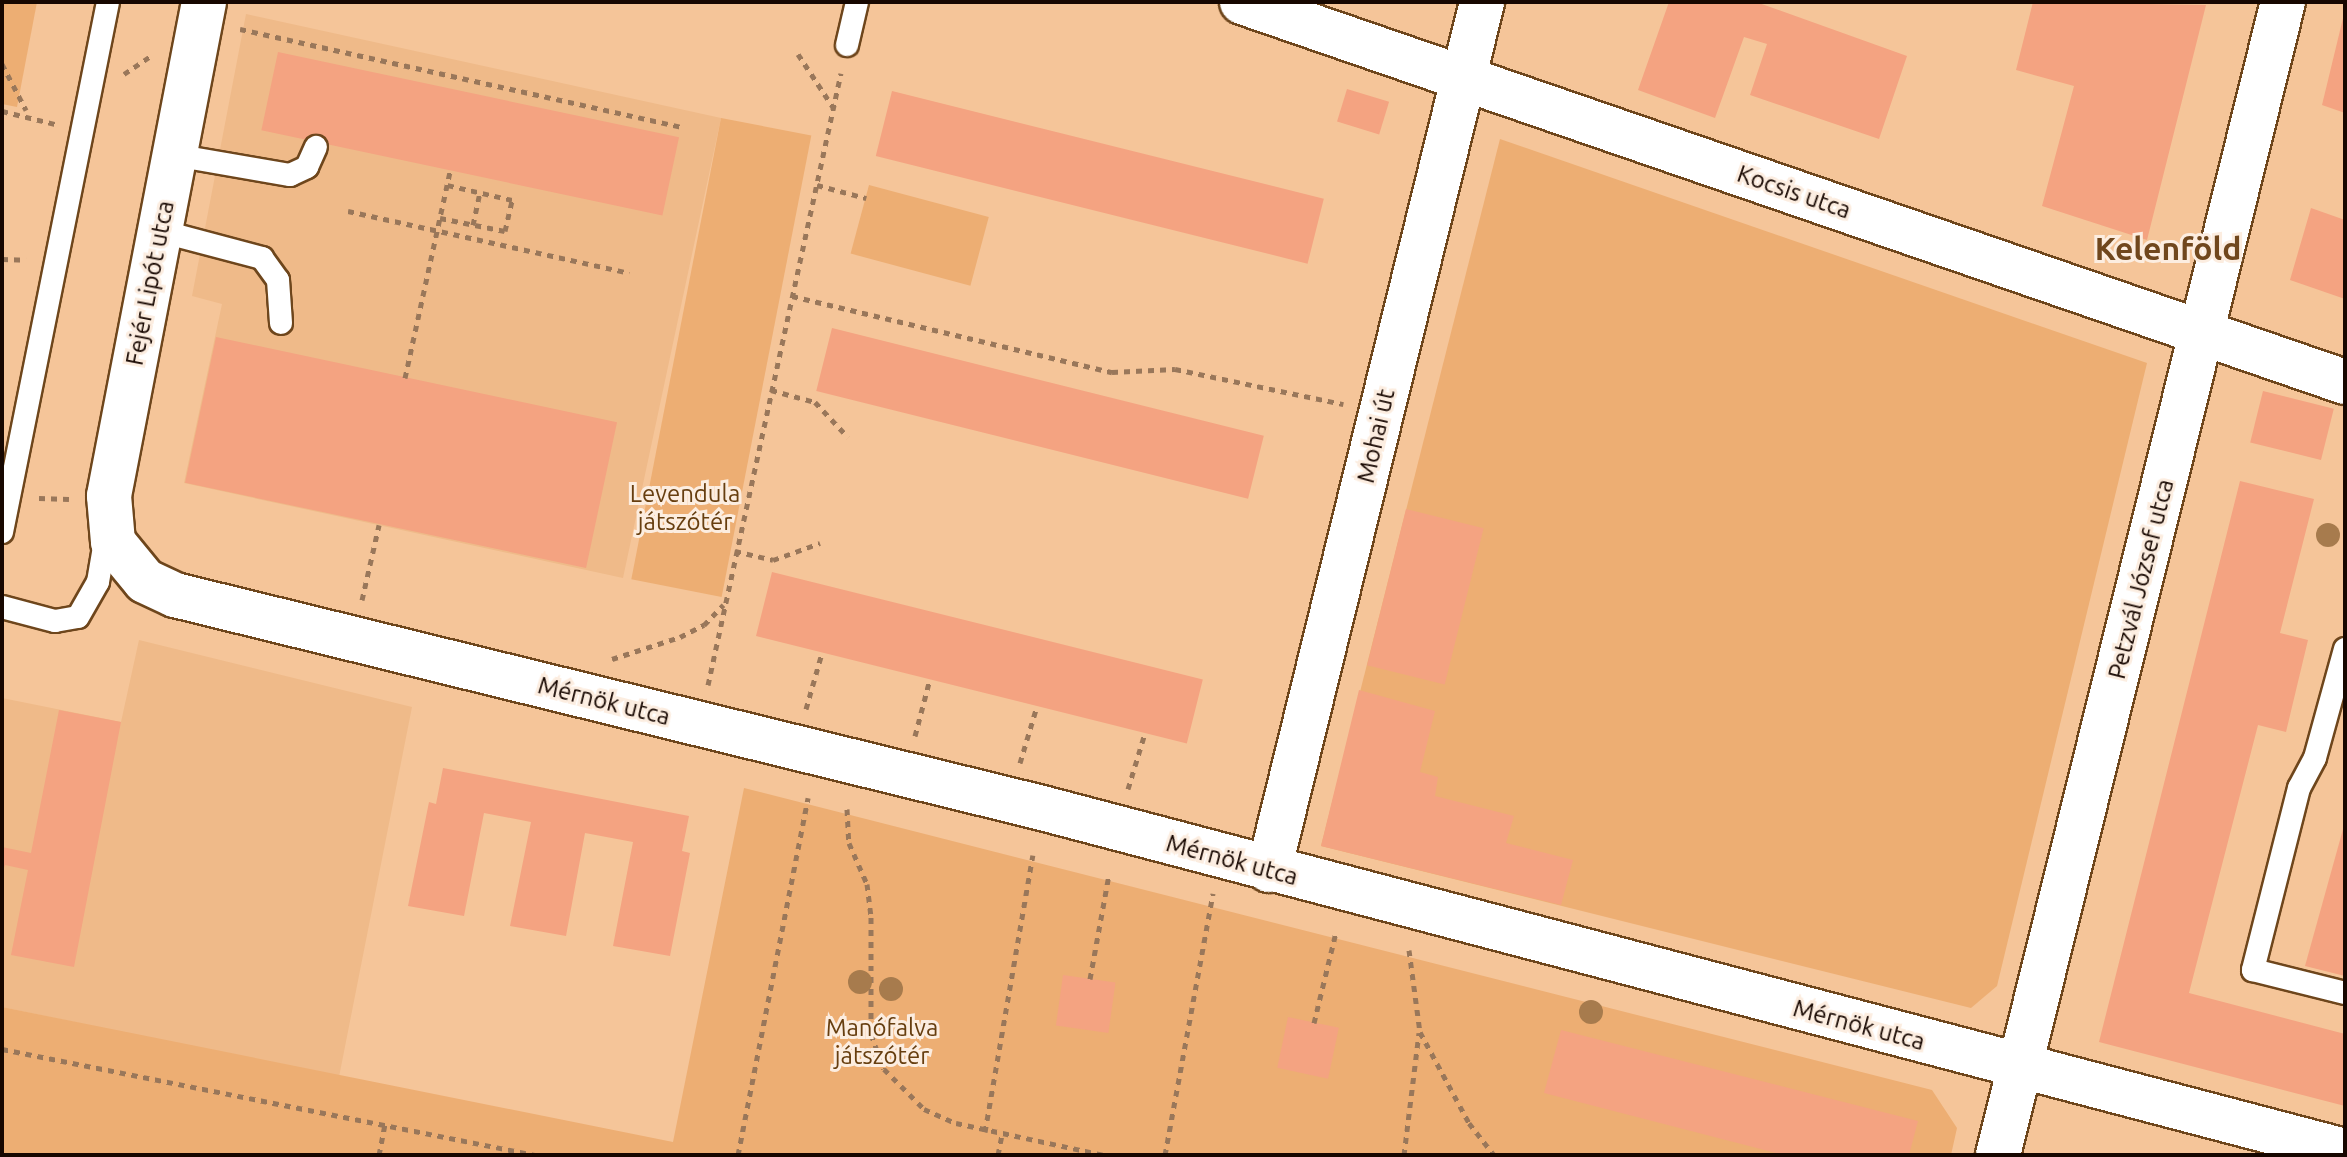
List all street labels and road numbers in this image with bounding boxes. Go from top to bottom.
street label: Kocsis utca [1733,159,1855,225]
street label: Fejér Lipót utca [120,198,180,368]
street label: Mohai út [1351,386,1401,486]
street label: Petzvál József utca [2102,476,2180,682]
street label: Mérnök utca [535,671,673,731]
street label: Mérnök utca [1163,829,1301,891]
street label: Mérnök utca [1790,994,1928,1056]

